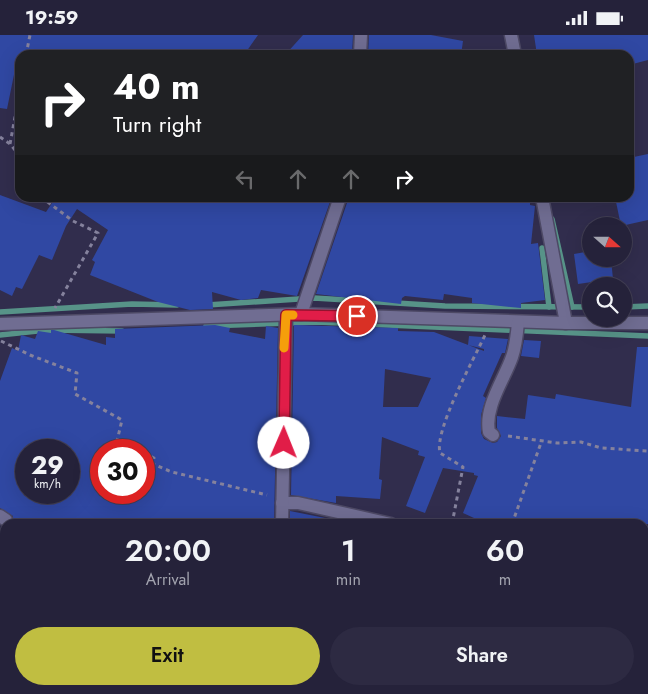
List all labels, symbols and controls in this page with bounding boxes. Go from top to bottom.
text: 19:59 [25,4,78,31]
text: 40 m [113,62,200,112]
icon: right [30,70,95,135]
text: Turn right [113,108,201,140]
icon: left [231,165,259,193]
icon: ahead [284,165,312,193]
icon: ahead [337,165,365,193]
icon: right [390,165,418,193]
north arrow [582,217,632,267]
map controls [582,217,632,327]
button: search [582,277,632,327]
pin [336,295,378,337]
icon: arrive [343,302,371,330]
position arrow [257,416,309,468]
speed limit sign: 30 [90,439,155,504]
text: 29 [31,447,64,483]
text: km/h [34,475,61,493]
text: 20:00 [125,529,211,572]
text: 1 [341,529,356,572]
text: 60 [486,529,524,572]
text: Arrival [146,568,190,591]
text: min [336,568,361,591]
text: m [499,568,511,591]
button: Exit [15,627,320,685]
button: Share [330,627,634,685]

